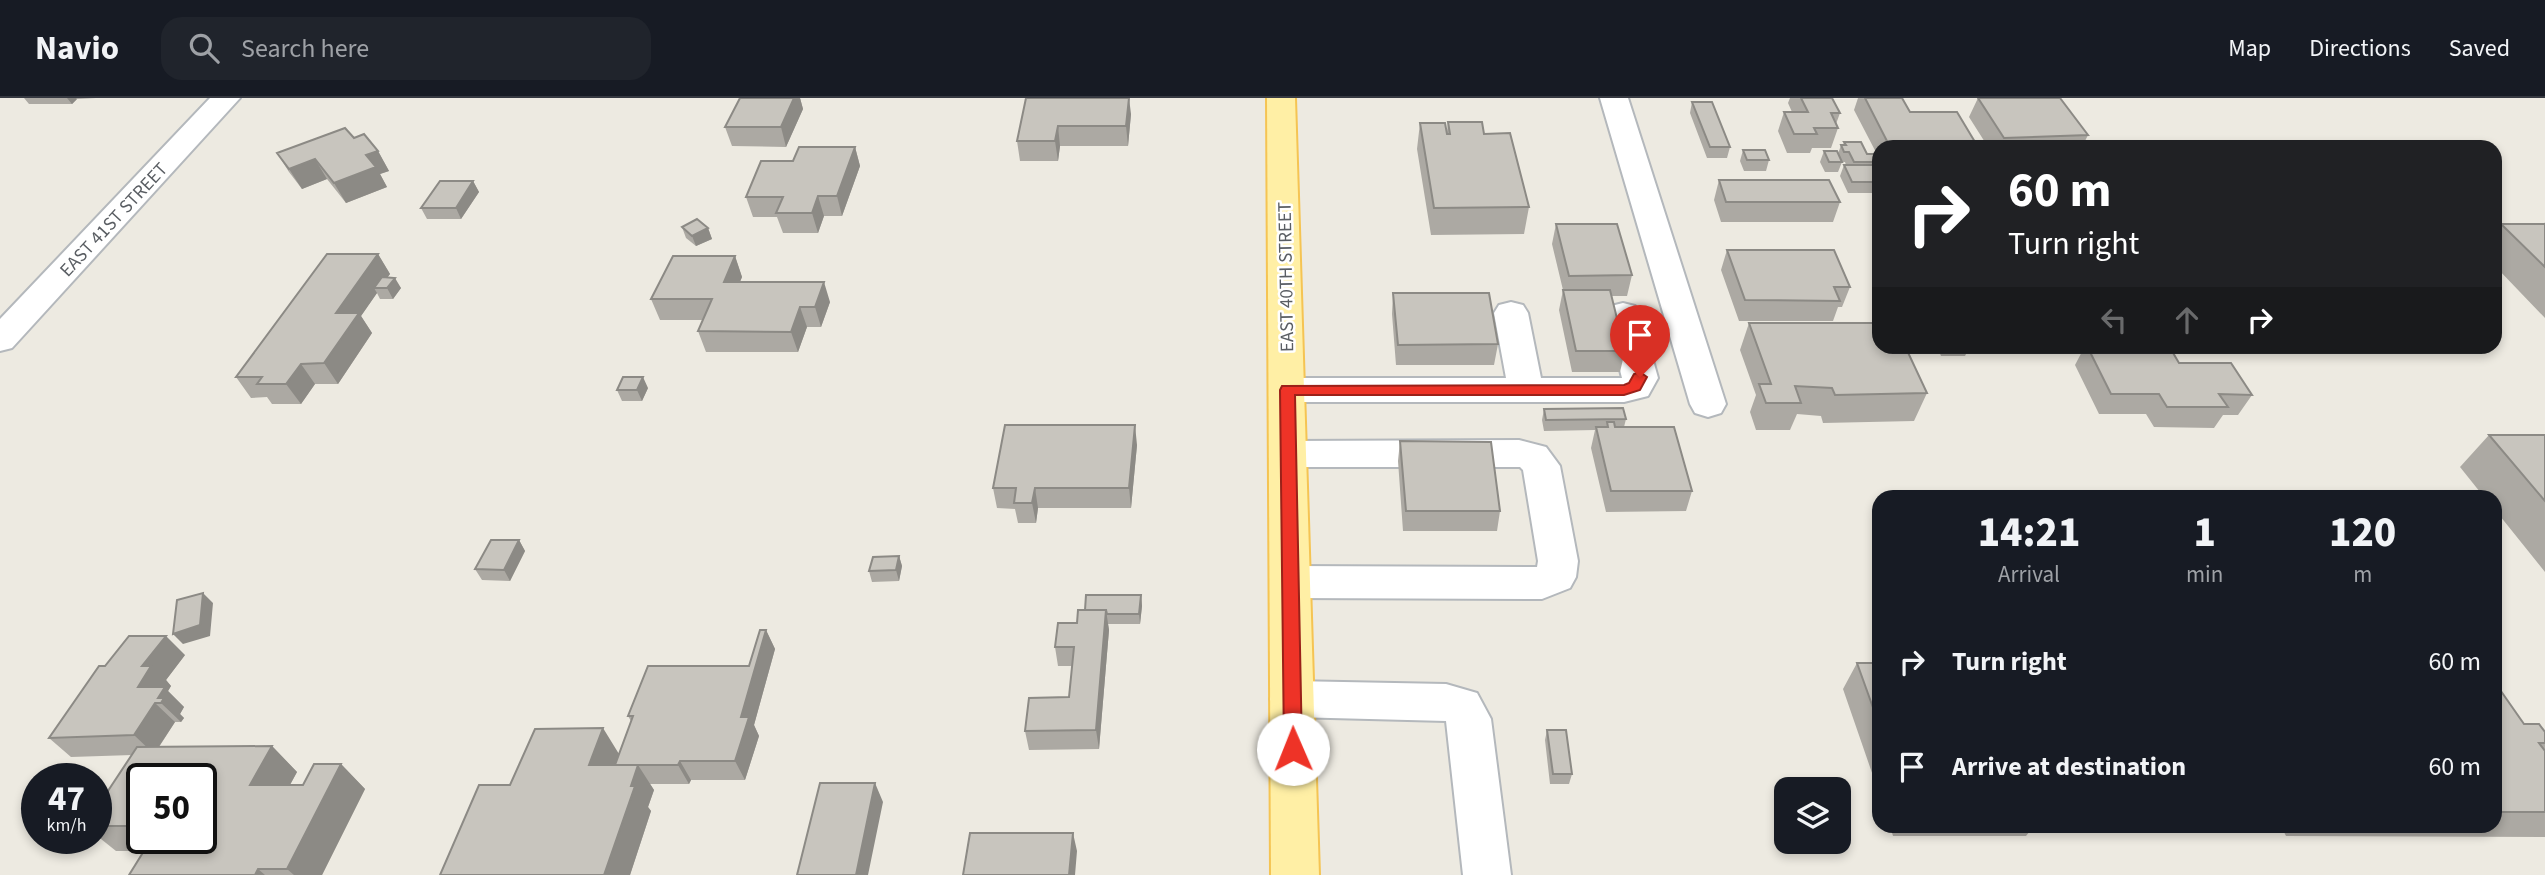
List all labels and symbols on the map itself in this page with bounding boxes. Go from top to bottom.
street label: EAST 41ST STREET [54,157,174,283]
street label: EAST 40TH STREET [1272,202,1301,352]
pin [1610,305,1670,377]
position arrow [1256,712,1330,786]
speed limit sign: 50 [126,763,217,854]

